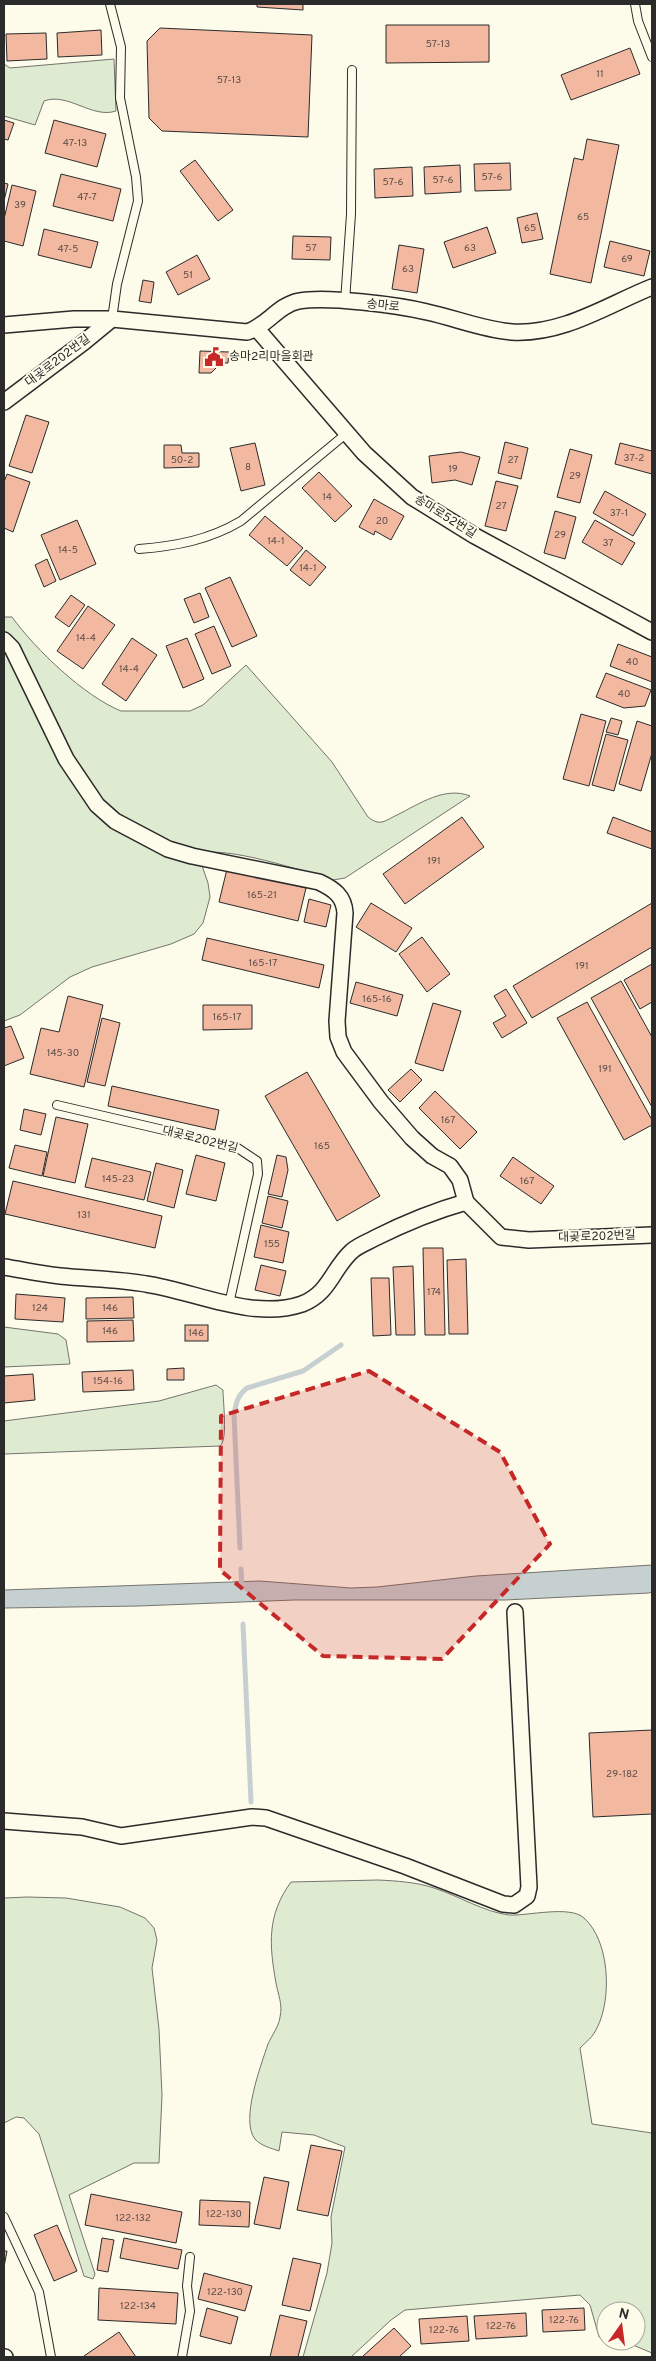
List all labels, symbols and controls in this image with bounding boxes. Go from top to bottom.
house number: 57-13 [426,38,450,51]
house number: 11 [596,68,604,81]
house number: 57-13 [217,74,241,87]
house number: 47-13 [63,137,87,150]
house number: 57-6 [482,171,502,184]
house number: 57-6 [433,174,453,187]
house number: 57-6 [383,176,403,189]
house number: 47-7 [77,191,97,204]
house number: 39 [14,199,26,212]
house number: 65 [577,211,589,224]
house number: 65 [524,222,536,235]
house number: 57 [305,242,317,255]
house number: 63 [464,242,476,255]
house number: 47-5 [57,243,79,256]
house number: 69 [621,253,633,266]
house number: 63 [402,263,414,276]
house number: 51 [183,269,193,282]
street label: 송마로 [366,296,400,316]
street label: 대곶로202번길 [22,331,94,391]
public building icon: 송마2리마을회관 [203,346,225,368]
place label: 송마2리마을회관 [229,349,314,365]
house number: 37-2 [624,452,644,465]
house number: 50-2 [171,454,193,467]
house number: 27 [507,454,519,467]
house number: 8 [245,461,251,474]
house number: 19 [448,463,458,476]
house number: 29 [569,470,581,483]
house number: 14 [322,491,332,504]
street label: 송마로52번길 [411,492,479,542]
house number: 27 [495,500,507,513]
house number: 37-1 [610,507,628,520]
house number: 20 [376,515,388,528]
house number: 29 [554,529,566,542]
house number: 14-1 [267,535,285,548]
house number: 37 [602,537,614,550]
house number: 14-5 [58,544,78,557]
house number: 14-1 [299,562,317,575]
house number: 14-4 [76,632,96,645]
house number: 40 [626,656,638,669]
house number: 14-4 [119,663,139,676]
house number: 40 [618,688,630,701]
house number: 191 [427,855,441,868]
house number: 165-21 [247,889,277,902]
house number: 165-17 [249,957,277,970]
house number: 191 [575,960,589,973]
house number: 165-16 [362,993,392,1006]
house number: 165-17 [213,1011,241,1024]
house number: 145-30 [47,1047,79,1060]
house number: 191 [598,1063,612,1076]
house number: 167 [441,1114,455,1127]
street label: 대곶로202번길 [160,1123,240,1157]
house number: 165 [314,1140,330,1153]
house number: 145-23 [102,1173,134,1186]
house number: 167 [520,1175,534,1188]
house number: 131 [77,1209,91,1222]
street label: 대곶로202번길 [558,1228,636,1246]
house number: 155 [264,1238,280,1251]
house number: 174 [427,1286,441,1299]
house number: 124 [32,1302,48,1315]
house number: 146 [102,1302,118,1315]
house number: 146 [102,1325,118,1338]
house number: 146 [188,1327,204,1340]
house number: 154-16 [93,1375,123,1388]
house number: 29-182 [606,1768,638,1781]
house number: 122-130 [206,2208,242,2221]
house number: 122-132 [115,2212,151,2225]
house number: 122-130 [207,2286,243,2299]
house number: 122-134 [120,2300,156,2313]
north arrow [596,2301,646,2351]
text: N [617,2305,631,2324]
house number: 122-76 [549,2314,579,2327]
house number: 122-76 [486,2320,516,2333]
house number: 122-76 [429,2324,459,2337]

